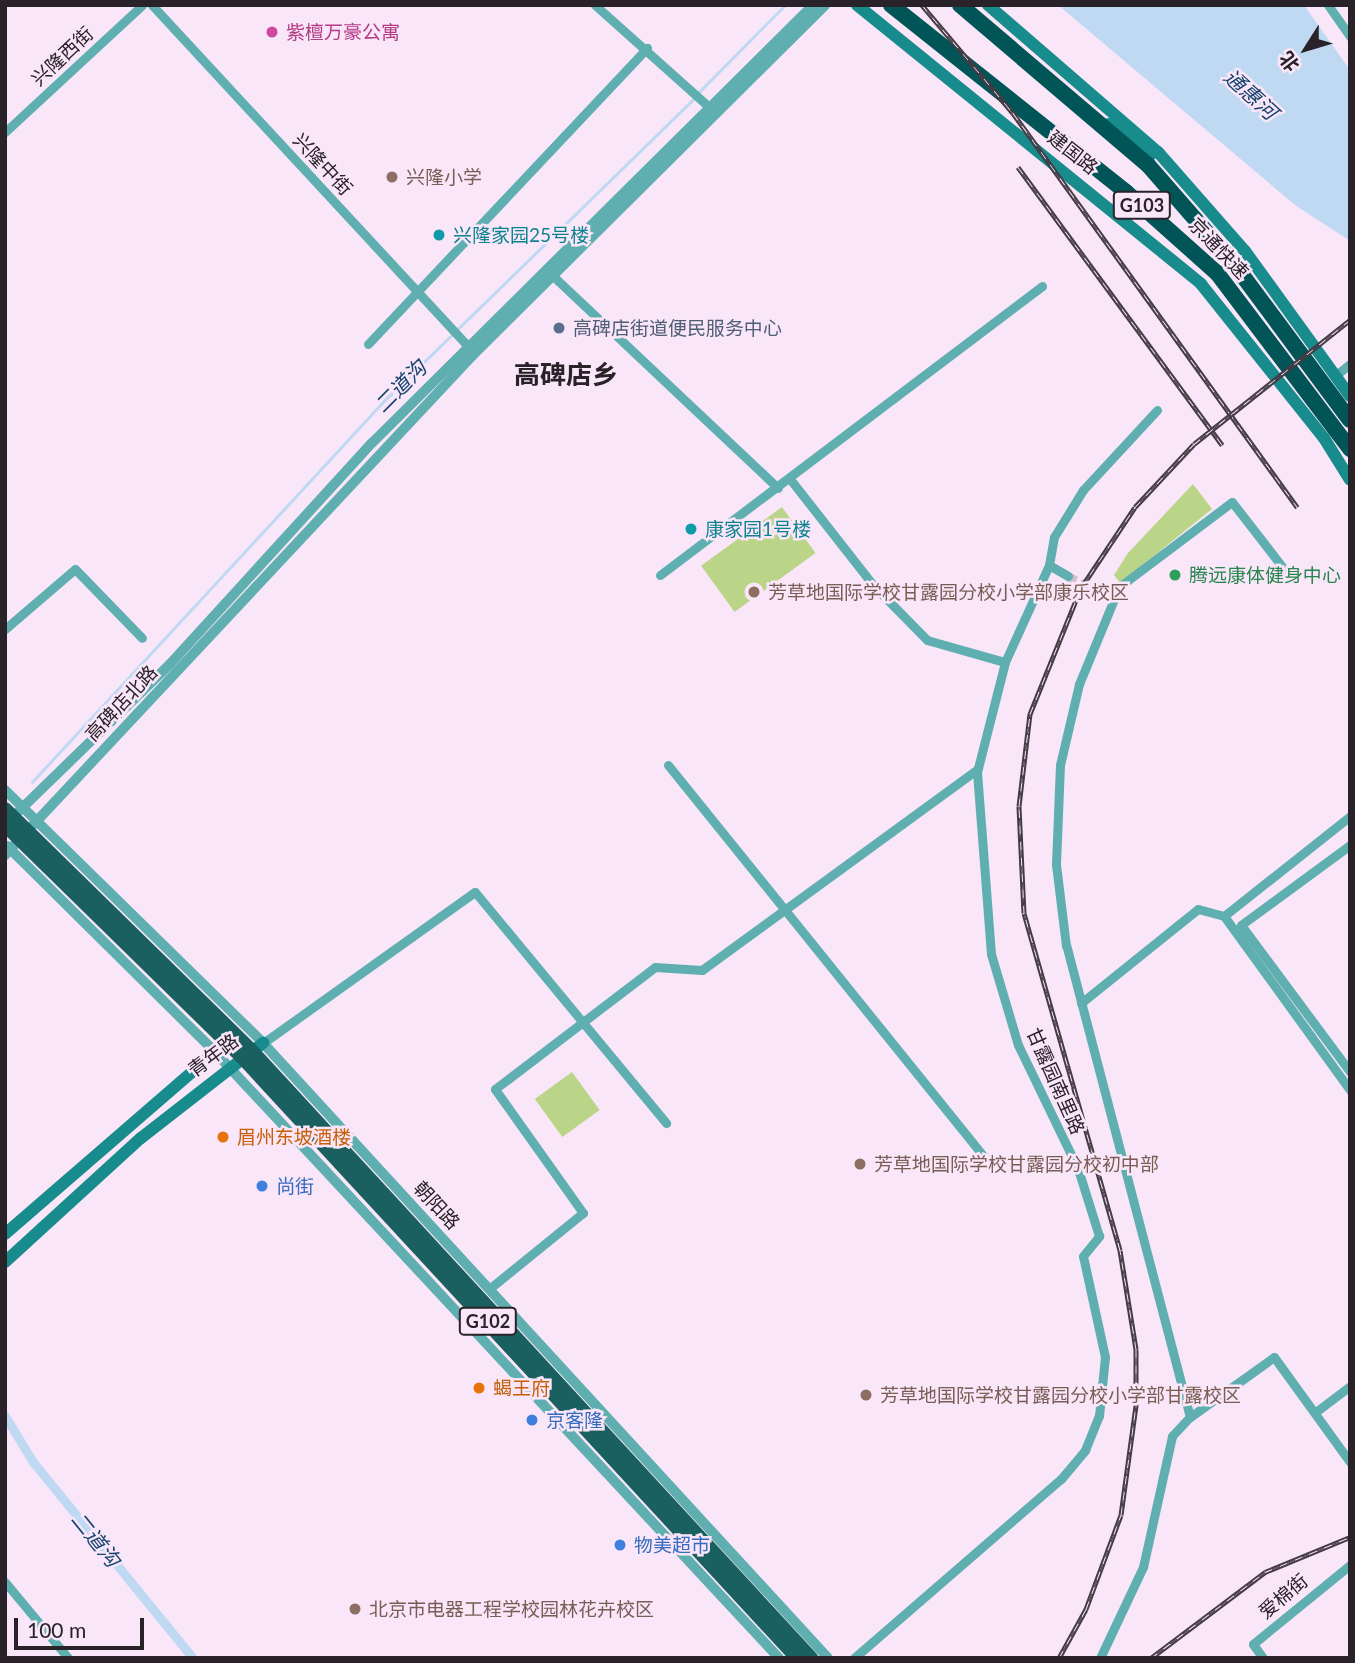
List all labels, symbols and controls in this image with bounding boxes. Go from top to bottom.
north arrow [1271,14,1341,84]
place label: 紫檀万豪公寓 [286,21,400,43]
street label: 兴隆西街 [26,22,98,90]
marker: 紫檀万豪公寓 [264,24,280,40]
text: 北 [1274,47,1304,76]
water label: 通惠河 [1219,64,1283,124]
street label: 建国路 [1044,125,1102,179]
street label: 兴隆中街 [289,128,357,200]
place label: 兴隆小学 [406,166,482,188]
marker: 兴隆小学 [384,169,400,185]
road number: G103 [1112,190,1172,220]
street label: 京通快速 [1184,213,1254,283]
place label: 兴隆家园25号楼 [453,224,589,246]
marker: 兴隆家园25号楼 [431,227,447,243]
place label: 高碑店街道便民服务中心 [573,317,782,339]
marker: 高碑店街道便民服务中心 [551,320,567,336]
water label: 二道沟 [369,355,431,417]
district label: 高碑店乡 [514,359,618,391]
place label: 康家园1号楼 [705,518,811,540]
marker: 康家园1号楼 [683,521,699,537]
place label: 腾远康体健身中心 [1189,564,1341,586]
marker: 腾远康体健身中心 [1167,567,1183,583]
place label: 芳草地国际学校甘露园分校小学部康乐校区 [768,581,1129,603]
marker: 芳草地国际学校甘露园分校小学部康乐校区 [746,584,762,600]
street label: 高碑店北路 [80,660,162,746]
street label: 甘露园南里路 [1022,1024,1090,1138]
street label: 青年路 [183,1029,243,1081]
place label: 眉州东坡酒楼 [237,1126,351,1148]
marker: 眉州东坡酒楼 [215,1129,231,1145]
place label: 芳草地国际学校甘露园分校初中部 [874,1153,1159,1175]
marker: 芳草地国际学校甘露园分校初中部 [852,1156,868,1172]
place label: 尚街 [276,1175,314,1197]
street label: 朝阳路 [409,1176,465,1234]
marker: 尚街 [254,1178,270,1194]
road number: G102 [458,1306,518,1336]
place label: 蝎王府 [493,1377,550,1399]
marker: 蝎王府 [471,1380,487,1396]
place label: 芳草地国际学校甘露园分校小学部甘露校区 [880,1384,1241,1406]
marker: 芳草地国际学校甘露园分校小学部甘露校区 [858,1387,874,1403]
place label: 京客隆 [546,1409,603,1431]
marker: 京客隆 [524,1412,540,1428]
water label: 二道沟 [66,1507,126,1571]
place label: 物美超市 [634,1534,710,1556]
marker: 物美超市 [612,1537,628,1553]
street label: 爱棉街 [1254,1569,1312,1623]
place label: 北京市电器工程学校园林花卉校区 [369,1598,654,1620]
marker: 北京市电器工程学校园林花卉校区 [347,1601,363,1617]
scale bar [18,1604,147,1648]
text: 100 m [27,1617,86,1642]

